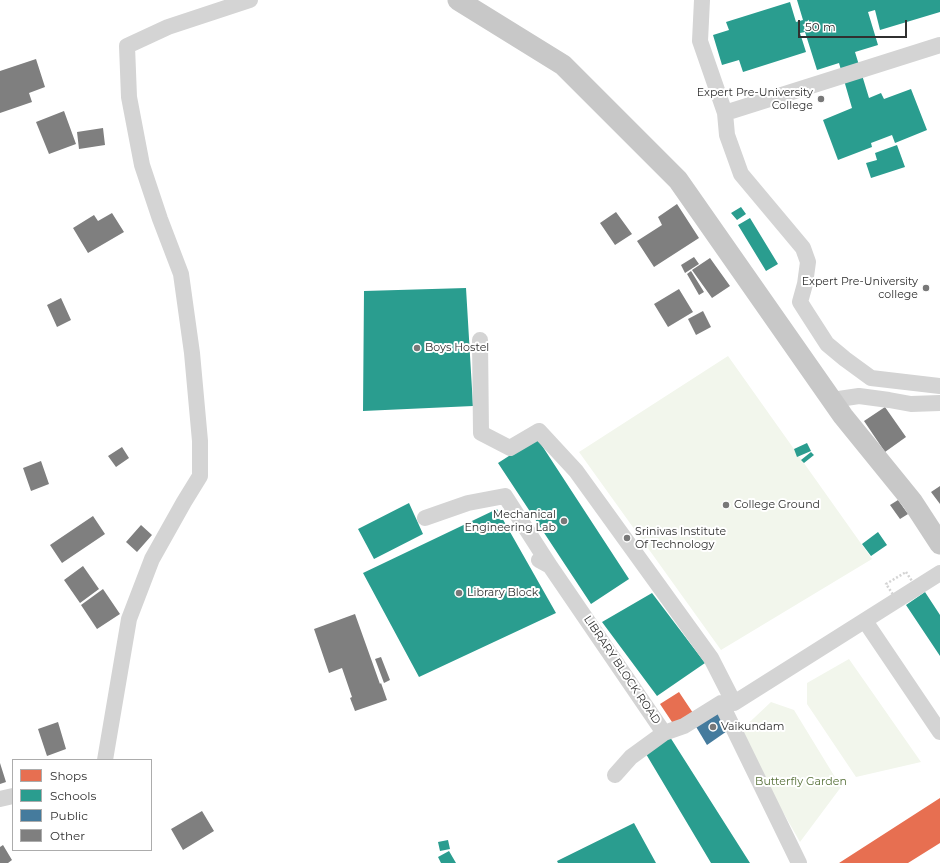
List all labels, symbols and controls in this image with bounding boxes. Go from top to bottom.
scale bar [800,12,909,38]
text: 50 m [805,19,836,34]
place label: Expert Pre-University College [697,86,813,112]
marker: Expert Pre-University College [816,94,826,104]
place label: Expert Pre-University college [802,275,918,301]
marker: Expert Pre-University college [921,283,931,293]
place label: Boys Hostel [425,341,489,355]
marker: Boys Hostel [412,343,422,353]
place label: College Ground [734,498,820,512]
marker: College Ground [721,500,731,510]
place label: Mechanical Engineering Lab [464,508,556,534]
marker: Mechanical Engineering Lab [559,516,569,526]
place label: Srinivas Institute Of Technology [635,525,726,551]
marker: Srinivas Institute Of Technology [622,533,632,543]
place label: Library Block [467,586,538,600]
marker: Library Block [454,588,464,598]
street label: LIBRARY BLOCK ROAD [581,613,663,727]
place label: Vaikundam [721,720,784,734]
marker: Vaikundam [708,722,718,732]
legend [12,759,152,851]
text: Shops [50,768,87,783]
park label: Butterfly Garden [755,775,847,789]
text: Schools [50,788,96,803]
text: Public [50,808,88,823]
text: Other [50,828,85,843]

